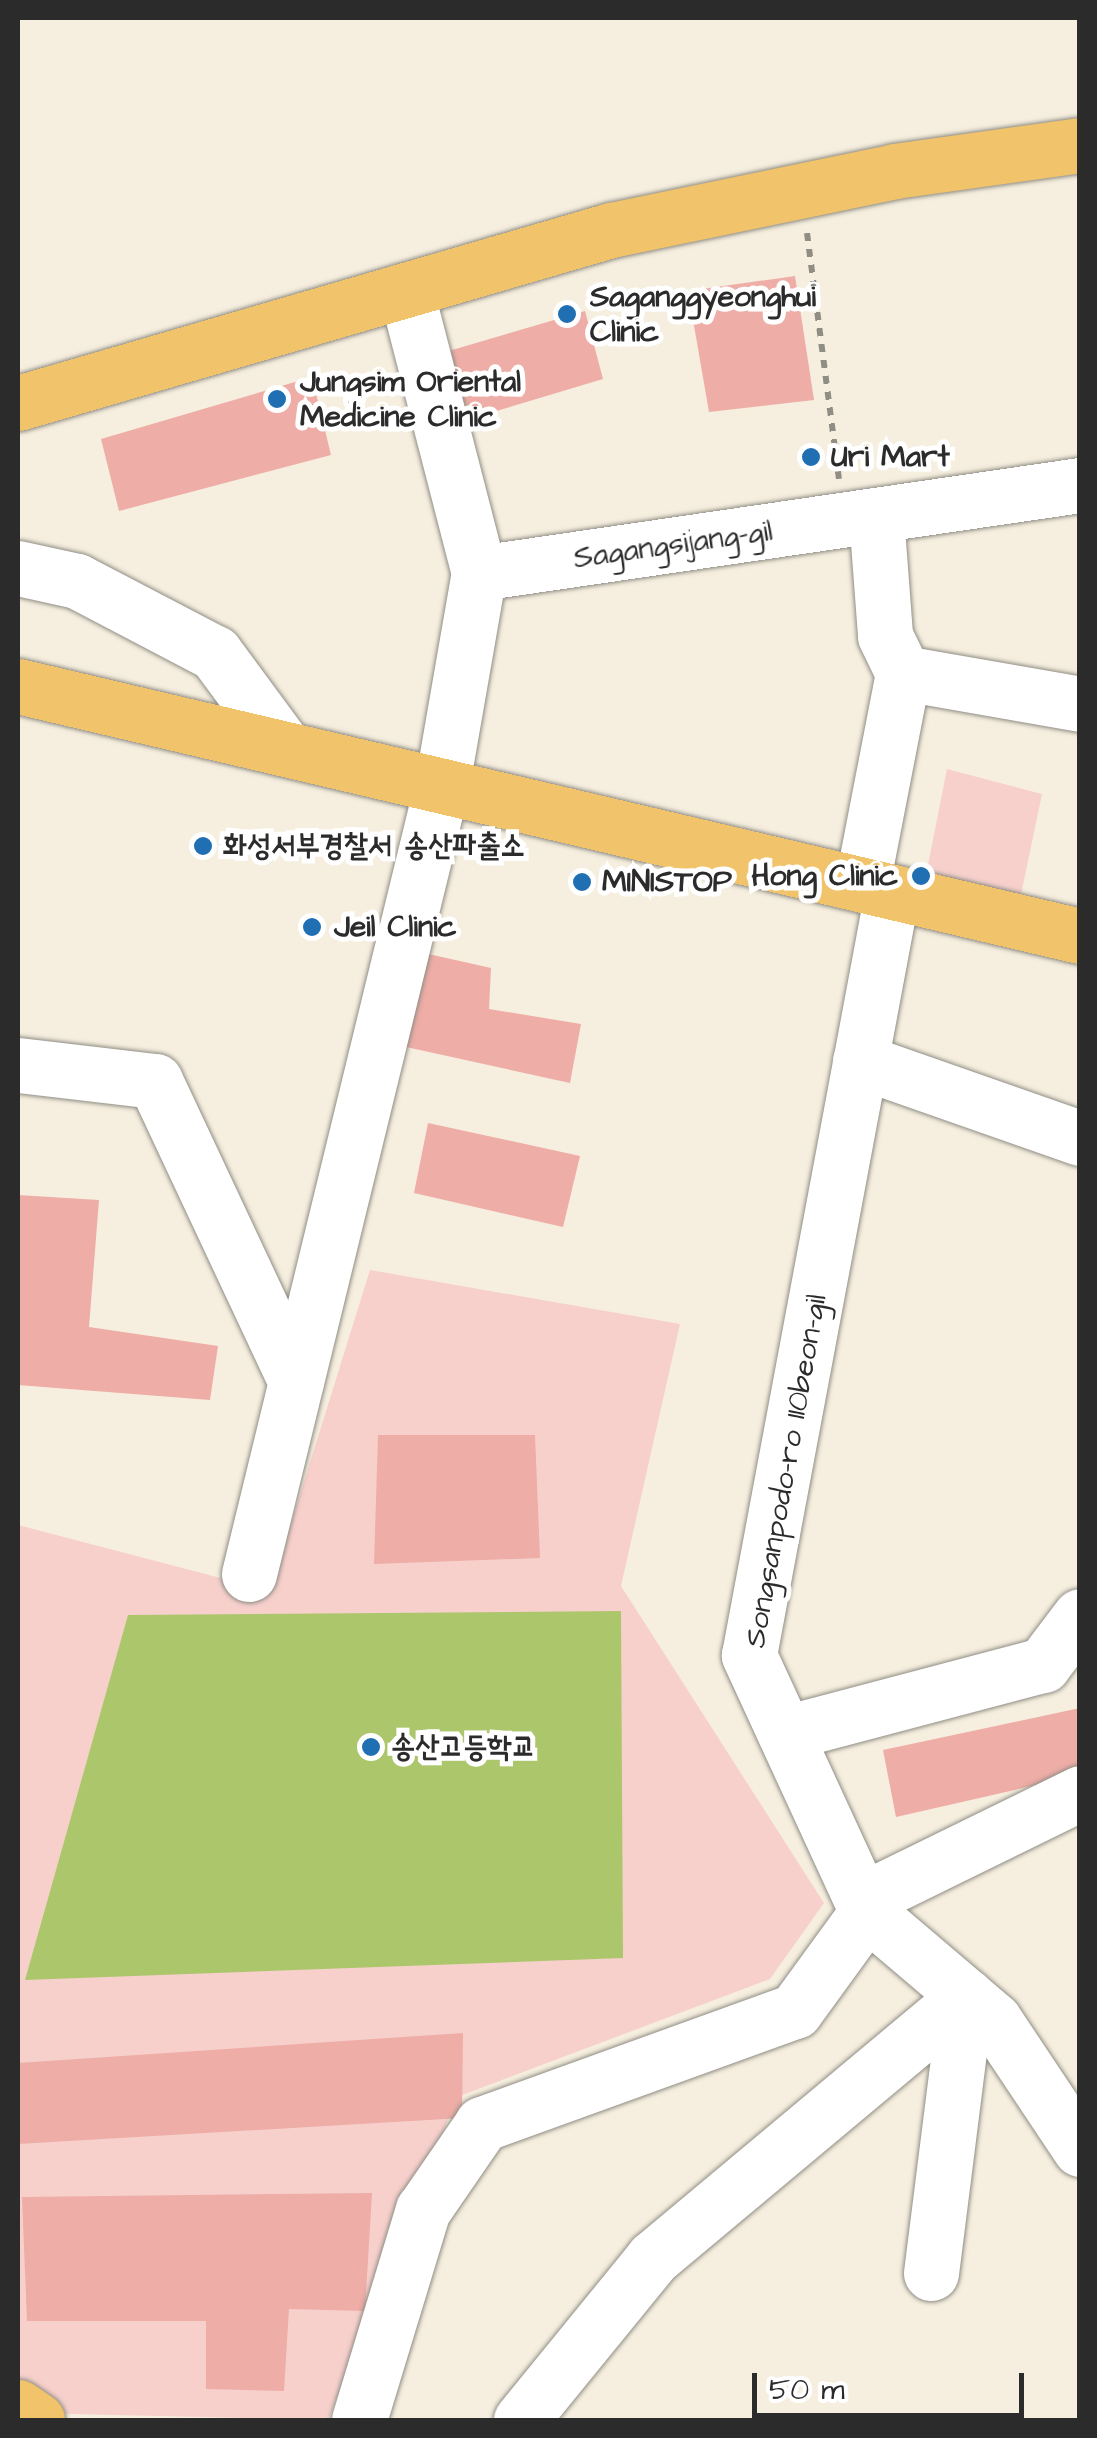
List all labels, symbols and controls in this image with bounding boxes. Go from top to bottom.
place label: Saganggyeonghui Clinic [590,279,816,350]
marker: Saganggyeonghui Clinic [554,301,580,327]
place label: Jungsim Oriental Medicine Clinic [300,364,521,434]
marker: Jungsim Oriental Medicine Clinic [264,386,290,412]
place label: Uri Mart [831,439,950,475]
marker: Uri Mart [800,446,822,468]
street label: Sagangsijang-gil [571,513,775,577]
place label: 화성서부경찰서 송산파출소 [223,828,525,864]
marker: 화성서부경찰서 송산파출소 [192,835,214,857]
place label: Hong Clinic [751,858,898,894]
marker: Hong Clinic [908,863,934,889]
place label: MINISTOP [602,864,732,900]
marker: MINISTOP [571,871,593,893]
place label: Jeil Clinic [334,909,456,945]
marker: Jeil Clinic [299,914,325,940]
street label: Songsanpodo-ro 110beon-gil [737,1292,835,1650]
place label: 송산고등학교 [391,1729,536,1765]
marker: 송산고등학교 [360,1736,382,1758]
scale bar [757,2353,1030,2415]
text: 50 m [769,2369,845,2411]

